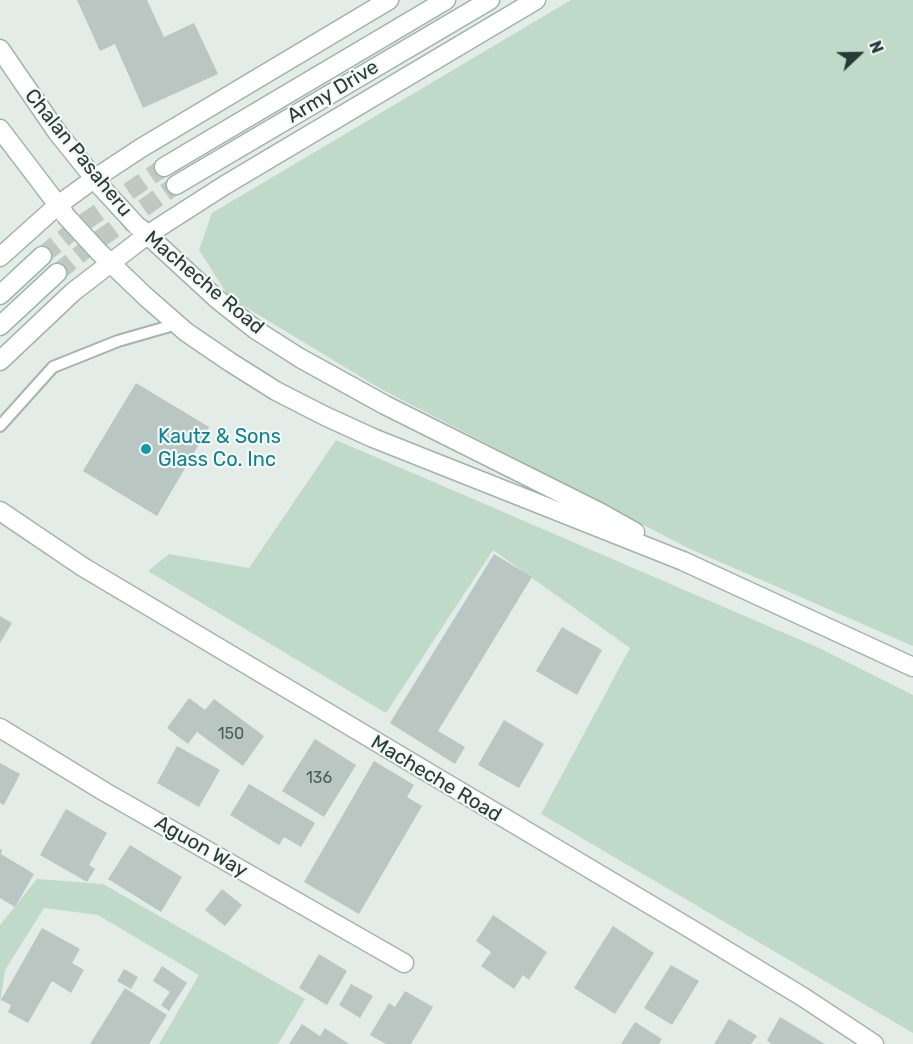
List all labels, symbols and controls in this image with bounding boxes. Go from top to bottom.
north arrow [829,24,889,84]
text: N [865,38,887,56]
street label: Army Drive [283,55,383,129]
street label: Chalan Pasaheru [19,84,137,222]
street label: Macheche Road [140,226,268,340]
place label: Kautz & Sons Glass Co. Inc [158,425,281,472]
marker: Kautz & Sons Glass Co. Inc [139,442,153,456]
house number: 150 [218,724,244,744]
street label: Macheche Road [366,731,506,827]
house number: 136 [306,768,332,788]
street label: Aguon Way [150,811,252,883]

